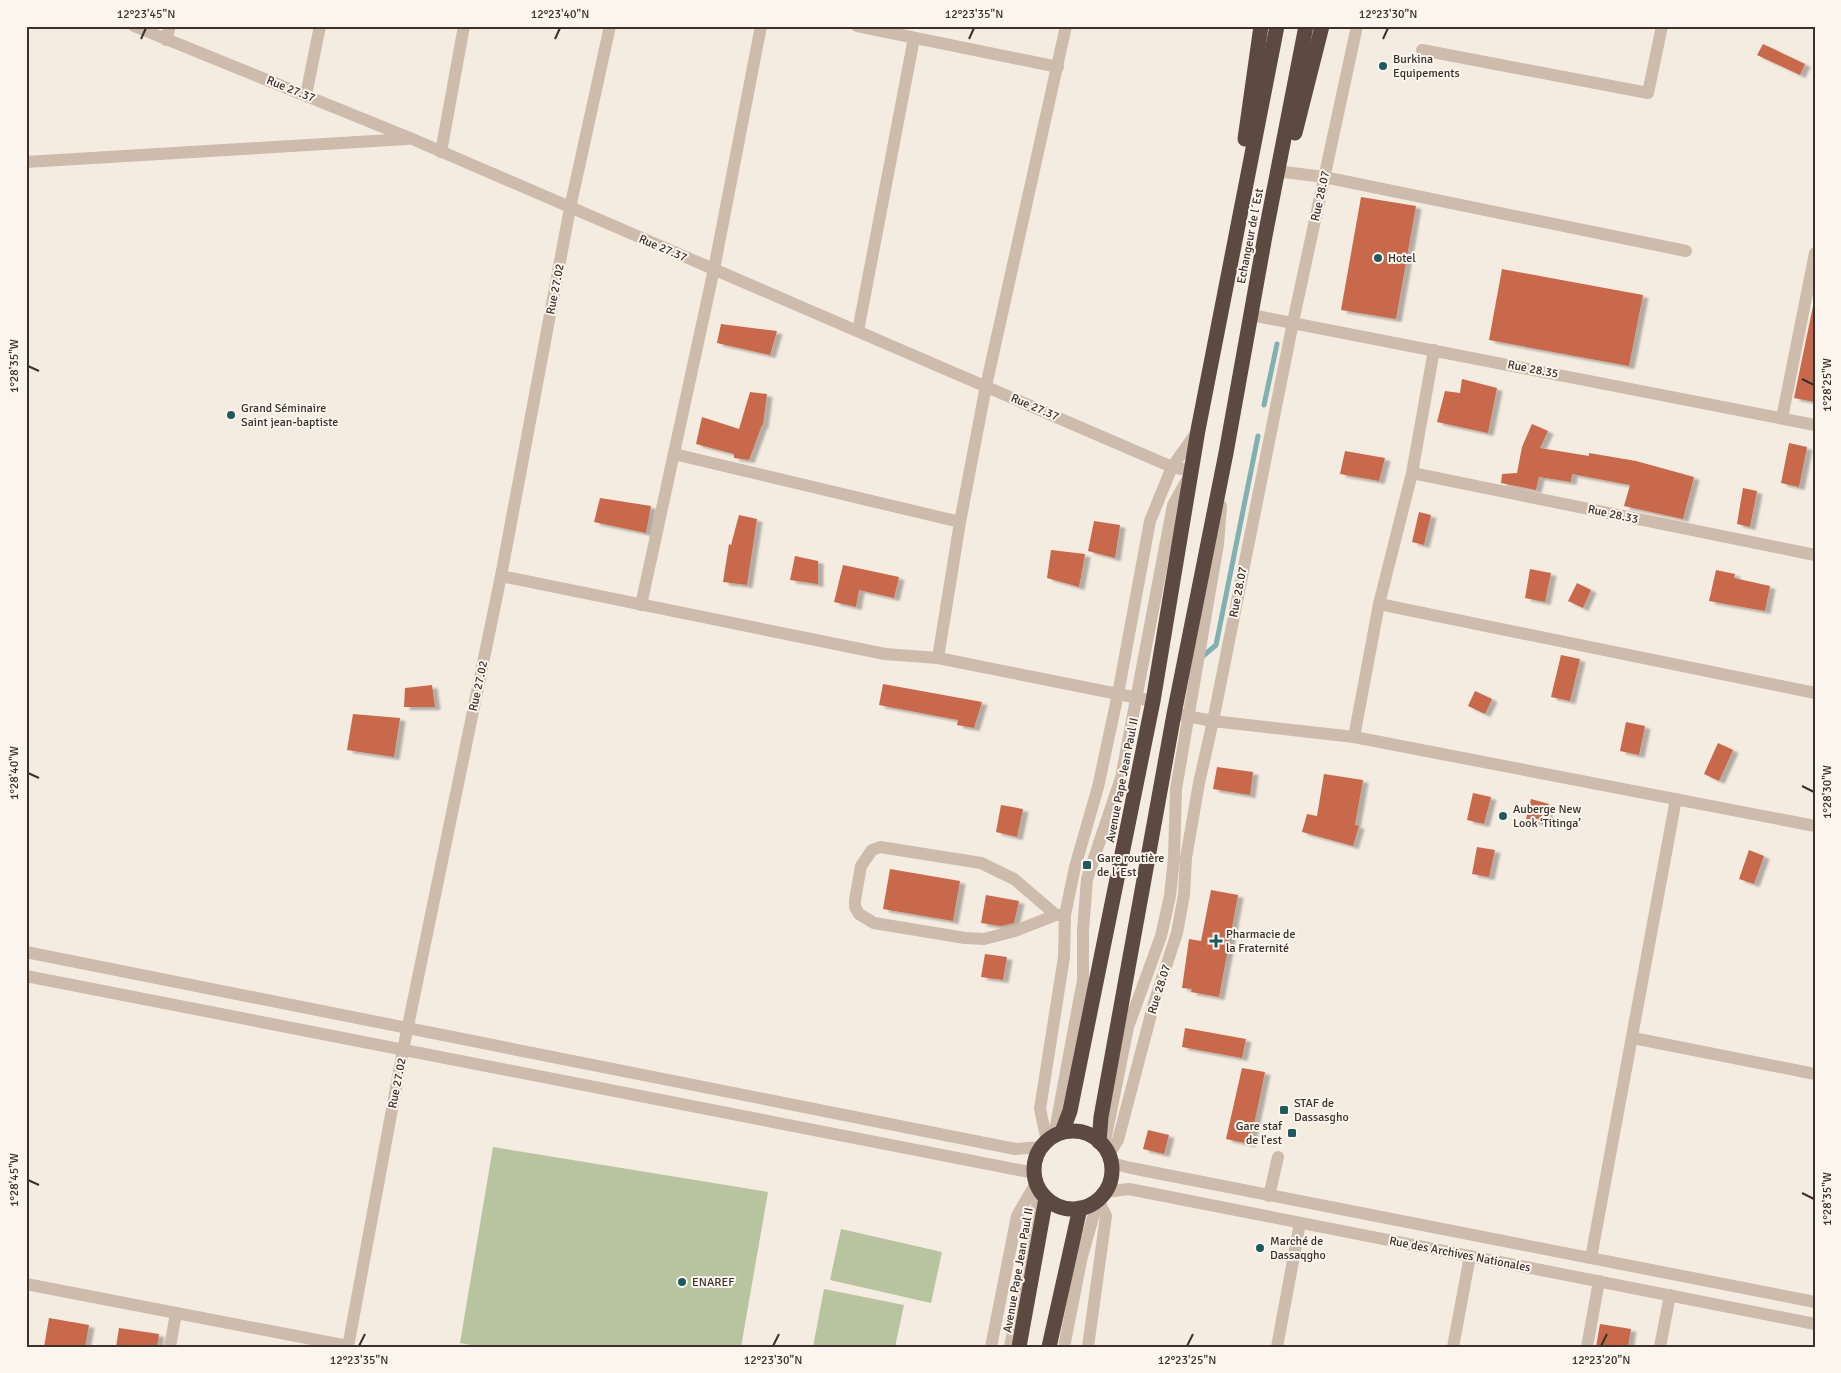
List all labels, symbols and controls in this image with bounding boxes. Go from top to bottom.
text: 12°23'45"N [117,7,175,22]
text: 12°23'40"N [531,7,589,22]
text: 12°23'35"N [945,7,1003,22]
text: 12°23'30"N [1359,7,1417,22]
place label: Burkina Equipements [1393,52,1460,81]
marker: Burkina Equipements [1377,60,1389,72]
street label: Rue 27.37 [264,73,317,106]
street label: Rue 28.07 [1308,170,1333,223]
street label: Echangeur de l´Est [1234,187,1267,285]
street label: Rue 27.37 [636,232,689,265]
place label: Hotel [1388,251,1416,266]
marker: Hotel [1372,252,1384,264]
street label: Rue 27.02 [543,263,568,316]
text: 1°28'35"W [7,339,22,393]
street label: Rue 28.35 [1506,357,1559,382]
text: 1°28'25"W [1820,358,1835,412]
street label: Rue 27.37 [1008,391,1061,424]
place label: Grand Séminaire Saint jean-baptiste [241,401,338,430]
marker: Grand Séminaire Saint jean-baptiste [225,409,237,421]
street label: Rue 28.33 [1586,502,1639,527]
street label: Rue 28.07 [1226,566,1251,619]
street label: Rue 27.02 [466,660,491,713]
street label: Avenue Pape Jean Paul II [1103,716,1142,844]
text: 1°28'40"W [7,746,22,800]
text: 1°28'30"W [1820,765,1835,819]
place label: Auberge New Look ‘Titinga’ [1513,802,1581,831]
marker: Auberge New Look ‘Titinga’ [1497,810,1509,822]
place label: Gare routière de l´Est [1097,851,1164,880]
marker: Gare routière de l´Est [1081,859,1093,871]
place label: Pharmacie de la Fraternité [1226,927,1296,956]
marker: Pharmacie de la Fraternité [1210,935,1222,947]
street label: Rue 28.07 [1145,962,1174,1016]
street label: Rue 27.02 [385,1057,410,1110]
place label: STAF de Dassasgho [1294,1096,1349,1125]
marker: STAF de Dassasgho [1278,1104,1290,1116]
place label: Gare staf de l'est [1236,1119,1283,1148]
marker: Gare staf de l'est [1286,1127,1298,1139]
text: 1°28'45"W [7,1153,22,1207]
text: 1°28'35"W [1820,1172,1835,1226]
street label: Avenue Pape Jean Paul II [1000,1206,1037,1334]
street label: Rue des Archives Nationales [1388,1233,1532,1276]
place label: Marché de Dassaqgho [1270,1234,1326,1263]
marker: Marché de Dassaqgho [1254,1242,1266,1254]
place label: ENAREF [692,1275,735,1290]
marker: ENAREF [676,1276,688,1288]
text: 12°23'35"N [330,1353,388,1368]
text: 12°23'30"N [744,1353,802,1368]
text: 12°23'25"N [1158,1353,1216,1368]
text: 12°23'20"N [1572,1353,1630,1368]

